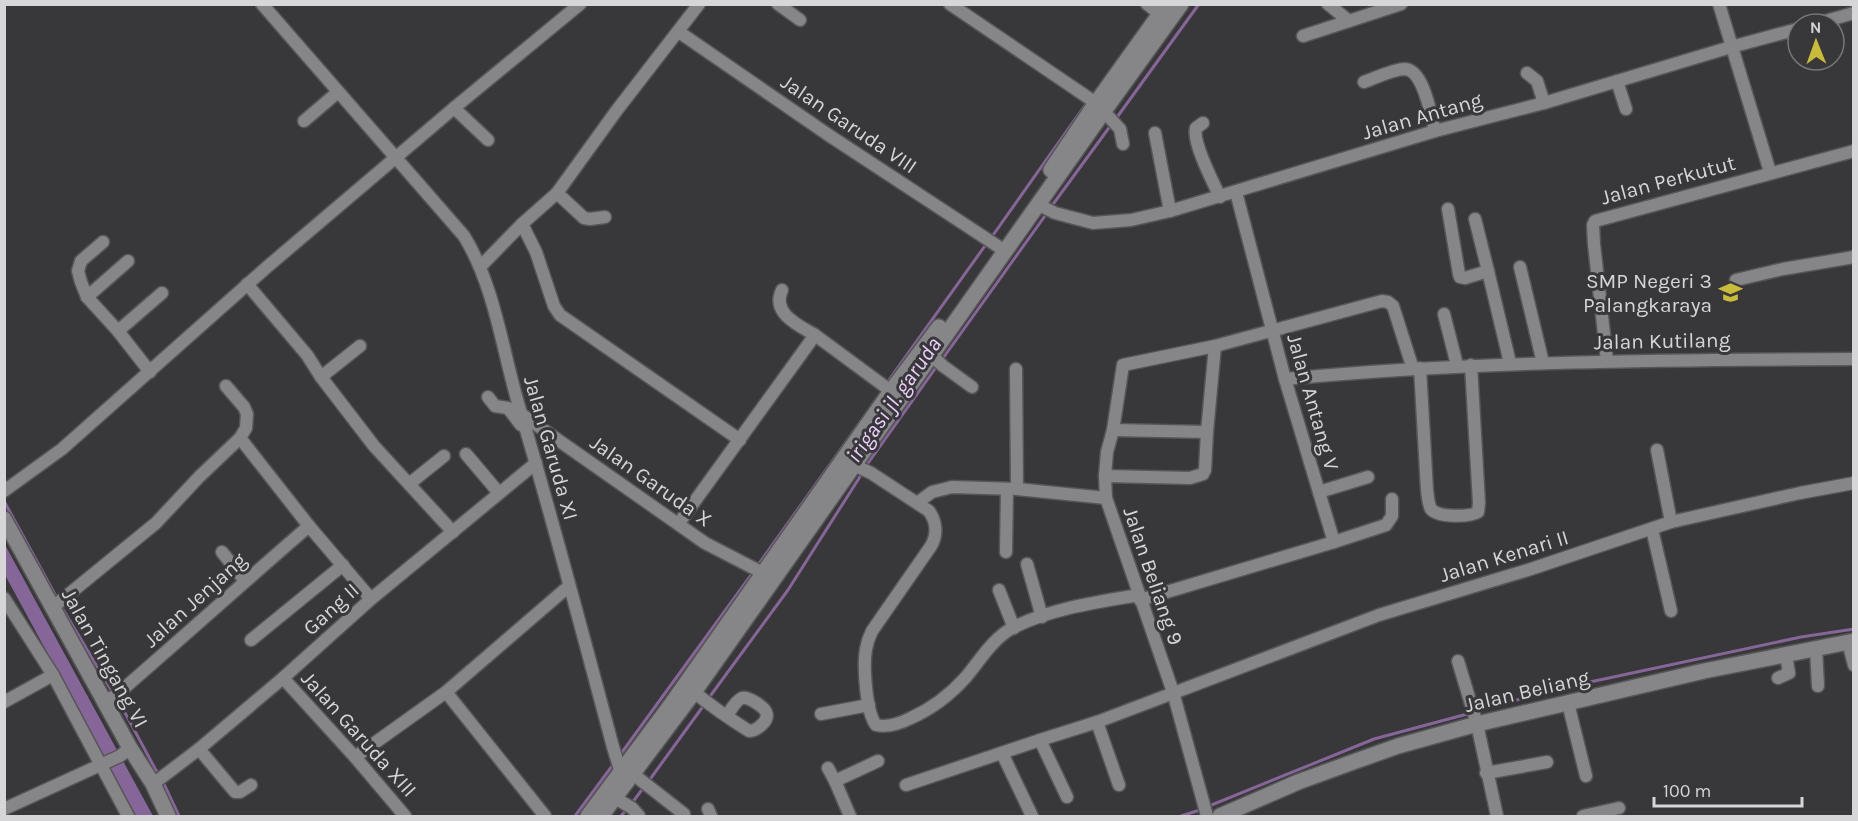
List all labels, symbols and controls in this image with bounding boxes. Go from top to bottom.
north arrow [1786,12,1846,72]
text: N [1810,18,1822,37]
street label: Jalan Garuda VIII [776,70,922,178]
street label: Jalan Antang [1359,87,1485,145]
street label: Jalan Perkutut [1598,151,1738,209]
place label: SMP Negeri 3 Palangkaraya [1583,269,1712,317]
school or university icon: SMP Negeri 3 Palangkaraya [1717,280,1743,306]
street label: Jalan Kutilang [1593,328,1731,354]
street label: Jalan Antang V [1282,331,1344,473]
water label: irigasi jl. garuda [841,332,947,468]
street label: Jalan Garuda XI [519,373,583,523]
street label: Jalan Garuda X [586,430,716,532]
street label: Jalan Beliang 9 [1118,504,1188,648]
street label: Jalan Kenari II [1437,525,1571,587]
street label: Jalan Jenjang [139,548,251,652]
street label: Gang II [298,578,364,640]
street label: Jalan Tingang VI [57,584,153,732]
street label: Jalan Beliang [1462,665,1592,717]
street label: Jalan Garuda XIII [296,666,422,802]
scale bar [1654,770,1802,808]
text: 100 m [1663,780,1711,802]

